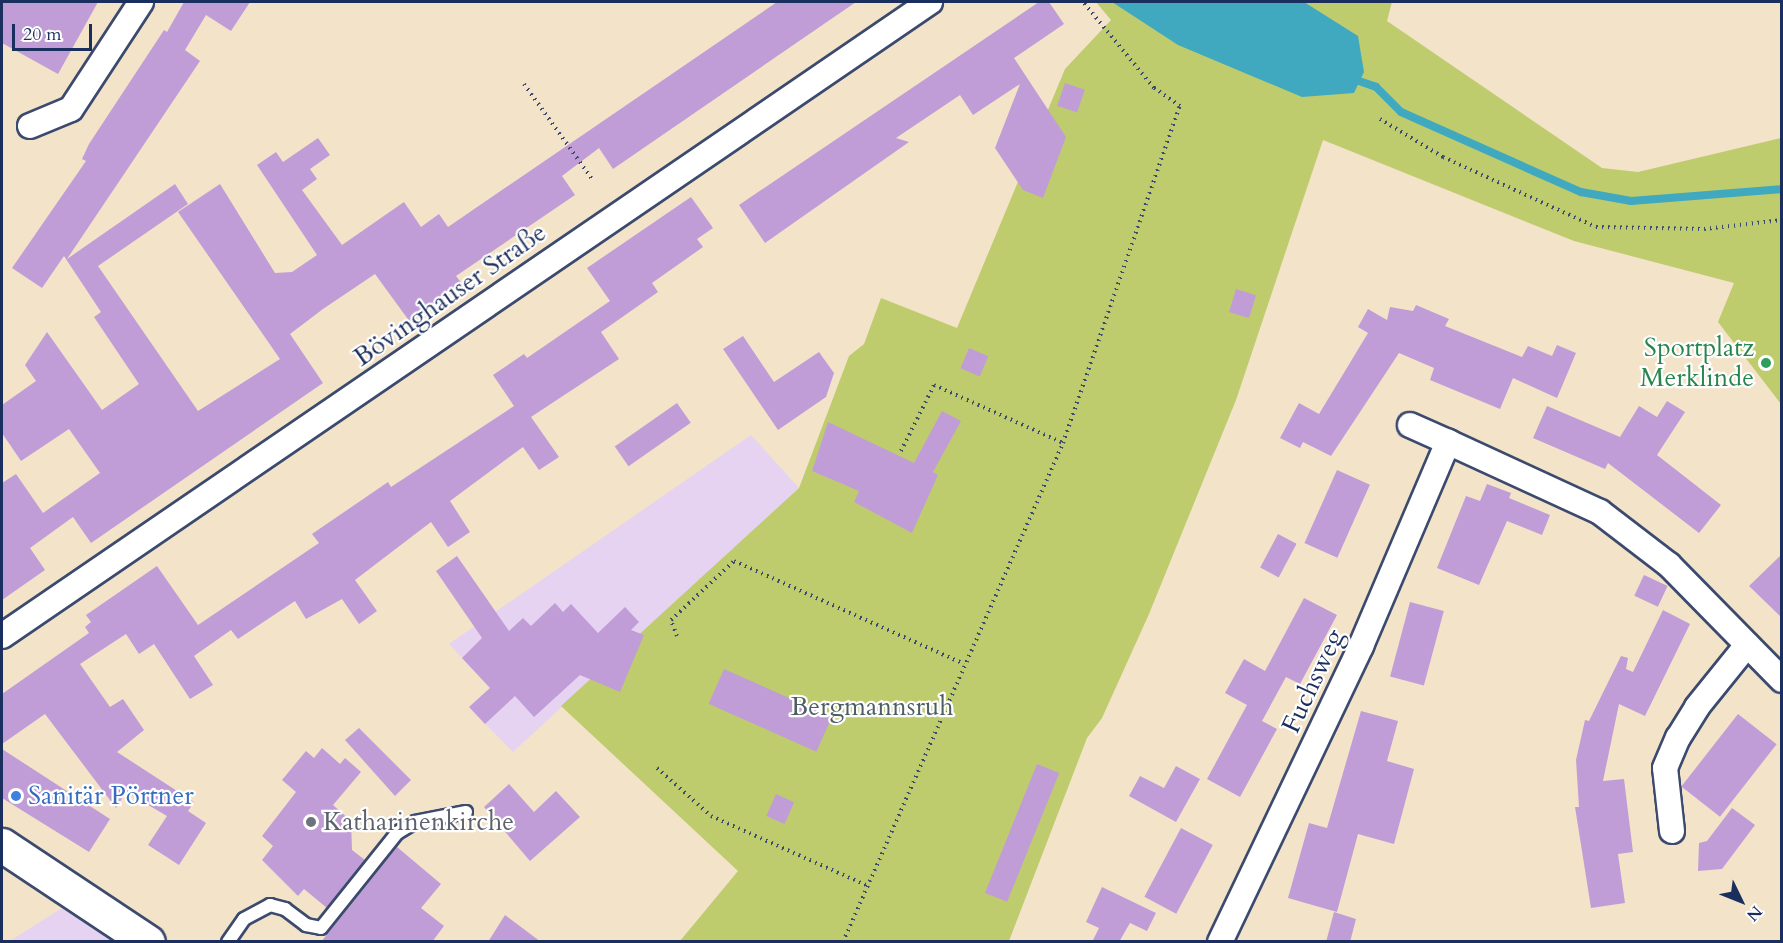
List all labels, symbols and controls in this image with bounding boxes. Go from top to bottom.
scale bar [15,12,94,50]
text: 20 m [23,22,62,47]
street label: Bövinghauser Straße [348,217,552,373]
place label: Sportplatz Merklinde [1640,332,1754,394]
marker: Sportplatz Merklinde [1759,356,1773,370]
street label: Fuchsweg [1275,624,1351,738]
park label: Bergmannsruh [790,691,954,723]
place label: Sanitär Pörtner [28,780,194,812]
marker: Sanitär Pörtner [9,789,23,803]
place label: Katharinenkirche [323,806,514,838]
marker: Katharinenkirche [304,815,318,829]
north arrow [1711,871,1771,931]
text: N [1741,901,1767,926]

